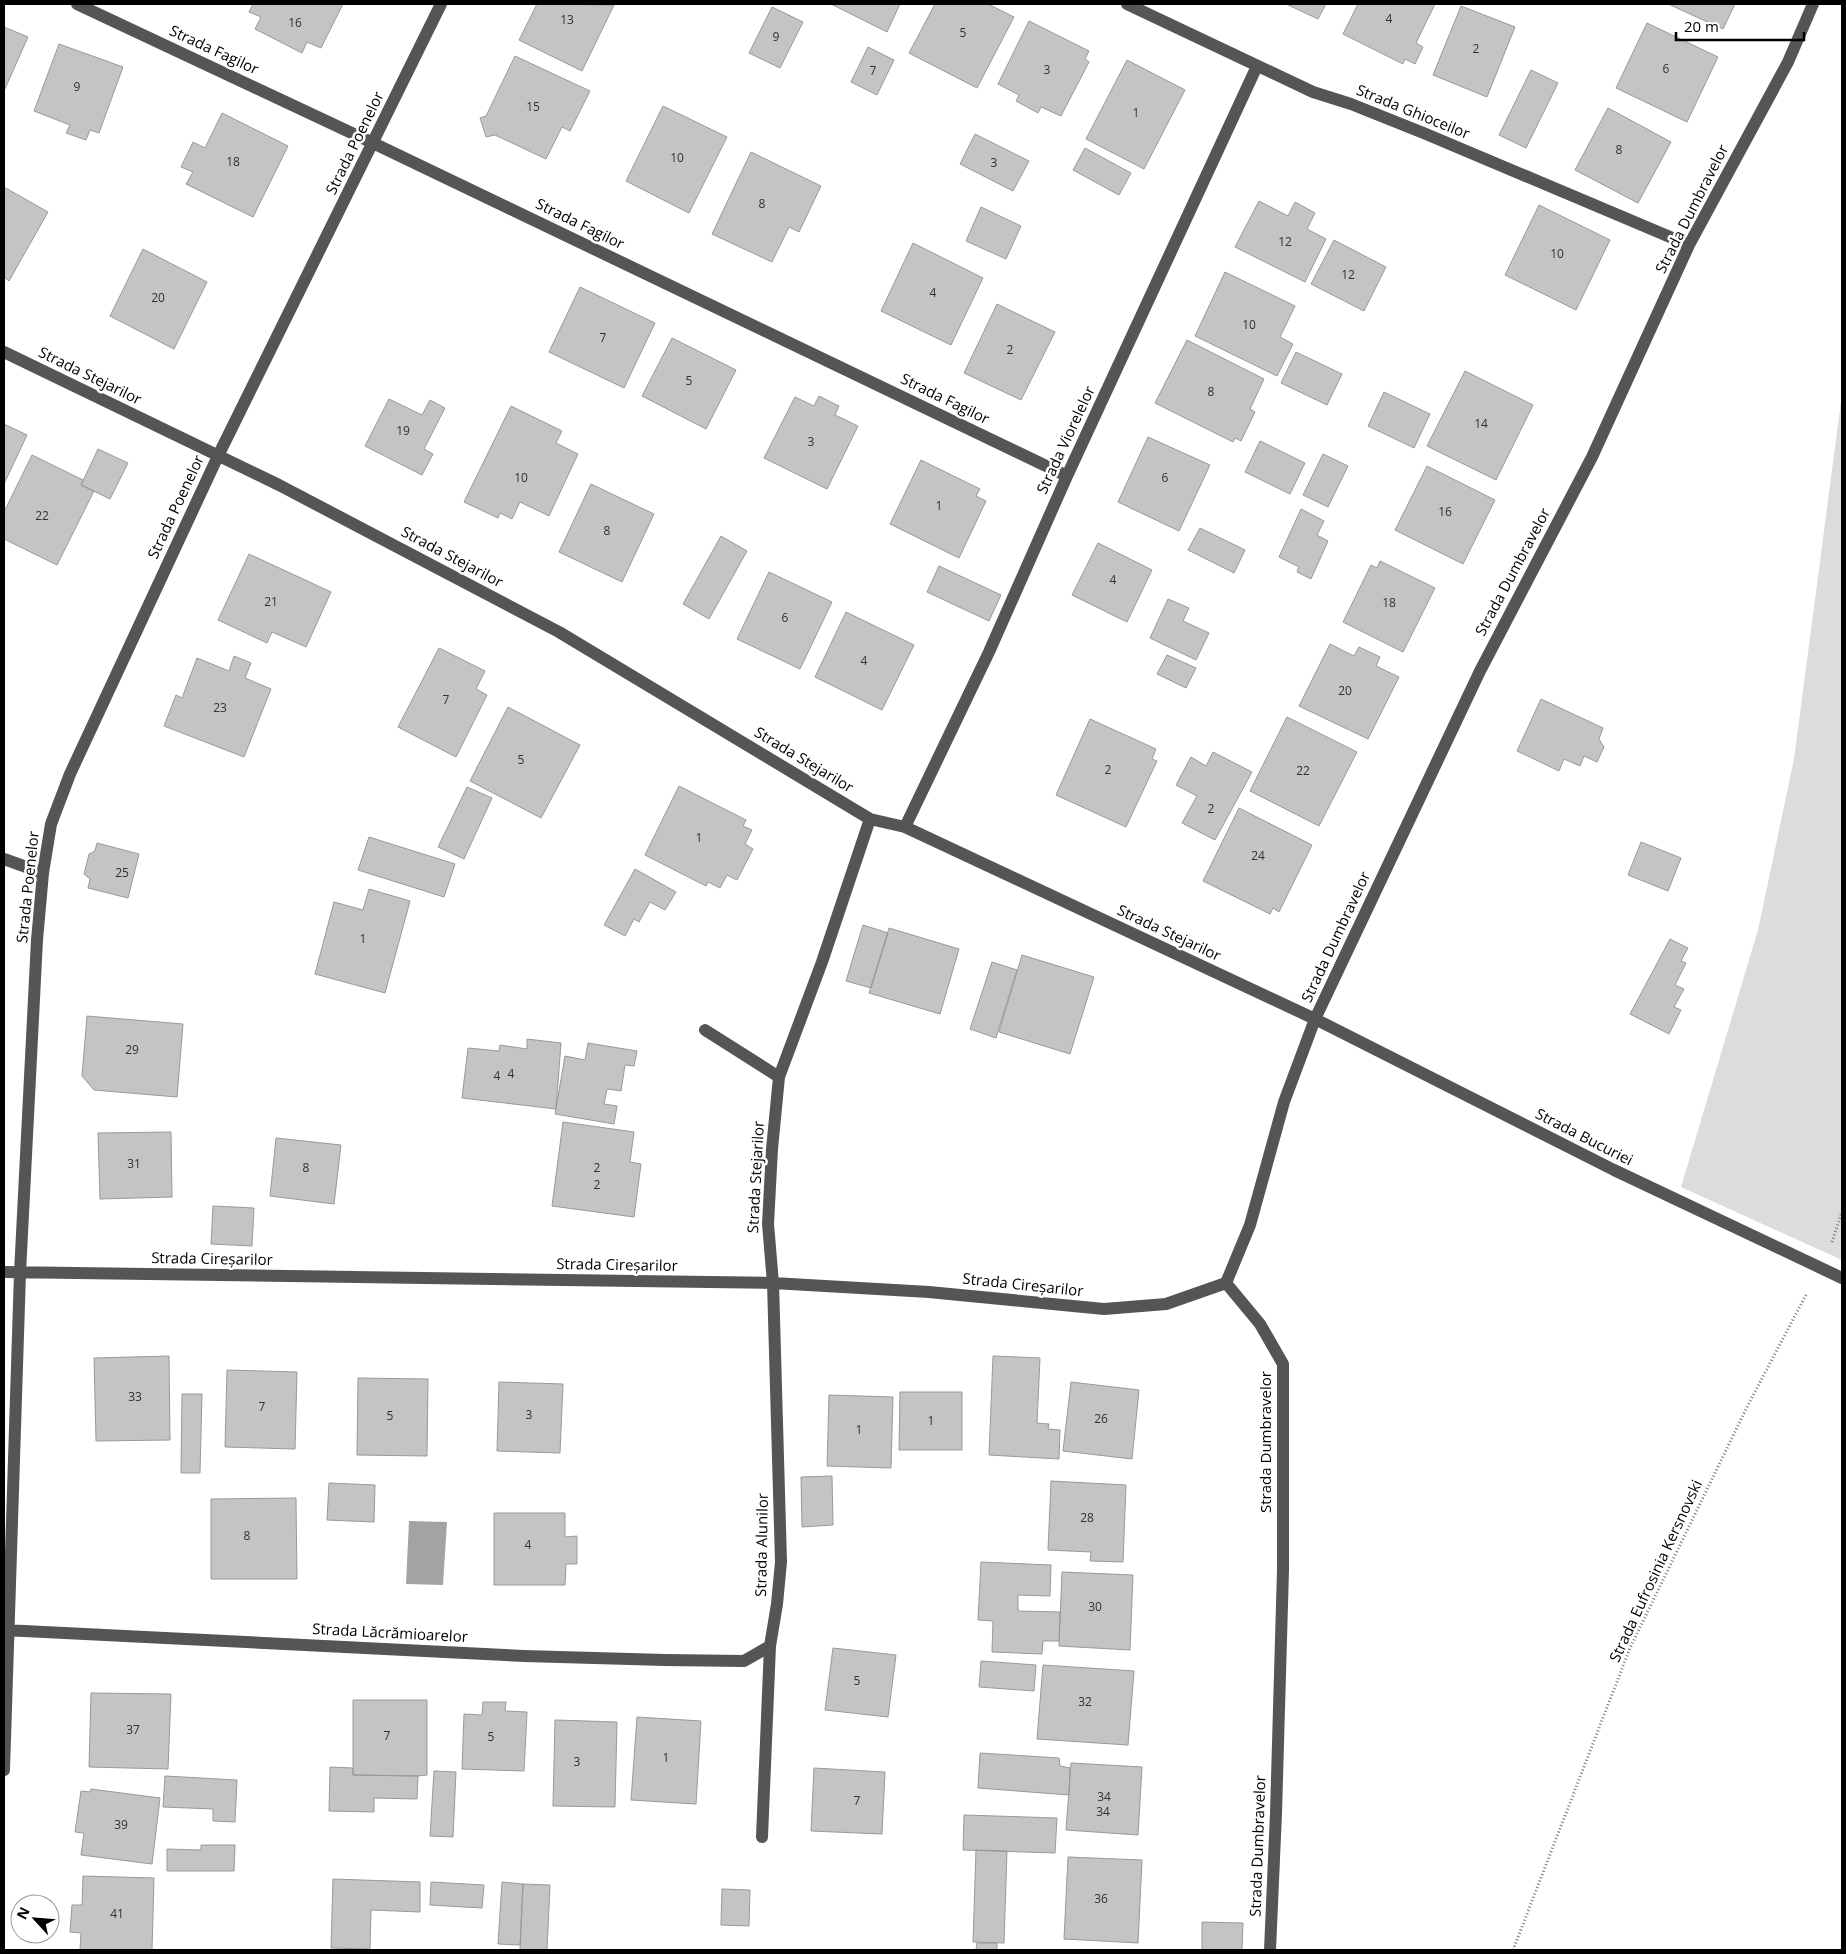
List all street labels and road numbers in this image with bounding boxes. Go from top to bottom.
street label: Strada Fagilor [167,20,262,79]
street label: Strada Ghioceilor [1354,79,1473,143]
street label: Strada Poenelor [320,88,388,197]
street label: Strada Dumbravelor [1650,141,1732,276]
street label: Strada Fagilor [533,193,628,253]
street label: Strada Stejarilor [36,341,145,409]
street label: Strada Fagilor [898,368,993,428]
street label: Strada Viorelelor [1031,382,1099,497]
street label: Strada Poenelor [142,451,208,562]
street label: Strada Dumbravelor [1470,504,1554,639]
street label: Strada Stejarilor [398,521,507,591]
street label: Strada Stejarilor [751,722,858,797]
street label: Strada Poenelor [11,830,43,944]
street label: Strada Dumbravelor [1296,868,1374,1005]
street label: Strada Stejarilor [1114,899,1225,965]
street label: Strada Bucuriei [1532,1103,1637,1169]
street label: Strada Stejarilor [742,1120,768,1234]
street label: Strada Cireșarilor [151,1247,273,1269]
street label: Strada Cireșarilor [556,1253,678,1275]
street label: Strada Cireșarilor [962,1268,1085,1300]
street label: Strada Dumbravelor [1255,1371,1275,1513]
street label: Strada Eufrosinia Kersnovski [1604,1476,1706,1665]
street label: Strada Alunilor [750,1493,772,1597]
street label: Strada Lăcrămioarelor [312,1618,468,1646]
street label: Strada Dumbravelor [1245,1775,1269,1917]

